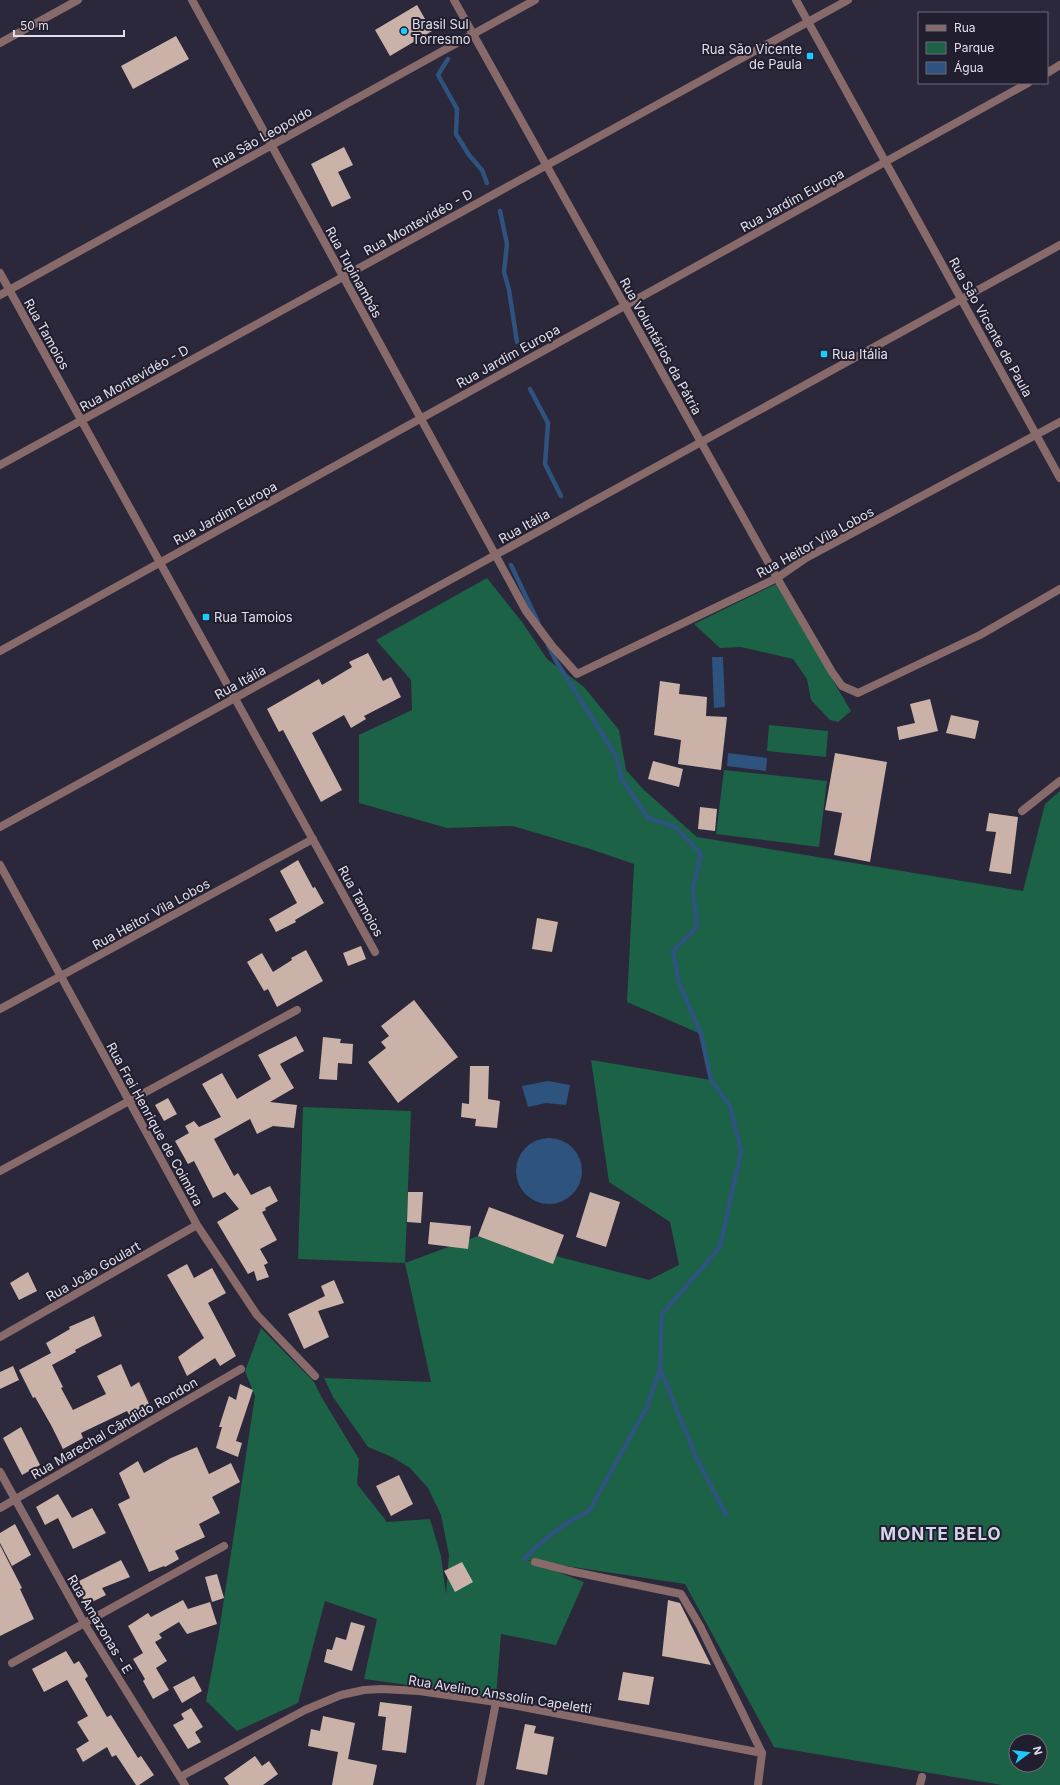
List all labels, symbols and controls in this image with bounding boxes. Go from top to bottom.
scale bar [14,12,124,38]
legend [918,12,1048,84]
place label: Brasil Sul Torresmo [412,16,471,47]
text: 50 m [20,18,49,33]
text: Rua [954,20,976,35]
marker: Brasil Sul Torresmo [399,26,409,36]
text: Parque [954,40,994,55]
place label: Rua São Vicente de Paula [701,41,802,72]
marker: Rua São Vicente de Paula [805,51,815,61]
text: Água [954,60,983,75]
street label: Rua São Leopoldo [209,103,315,171]
street label: Rua Jardim Europa [737,165,847,235]
street label: Rua Montevidéo - D [361,185,475,259]
street label: Rua Tupinambás [322,224,386,321]
street label: Rua São Vicente de Paula [946,254,1036,400]
street label: Rua Voluntários da Pátria [617,275,705,417]
street label: Rua Tamoios [21,296,73,372]
street label: Rua Jardim Europa [453,321,563,391]
street label: Rua Montevidéo - D [77,341,191,415]
place label: Rua Itália [832,346,888,362]
marker: Rua Itália [819,349,829,359]
street label: Rua Jardim Europa [170,478,280,548]
street label: Rua Heitor Vila Lobos [753,503,877,581]
street label: Rua Itália [496,505,552,547]
place label: Rua Tamoios [214,609,293,625]
marker: Rua Tamoios [201,612,211,622]
street label: Rua Itália [212,661,268,703]
street label: Rua Tamoios [335,863,387,939]
street label: Rua Heitor Vila Lobos [89,875,213,953]
street label: Rua Frei Henrique de Coimbra [103,1039,207,1209]
street label: Rua João Goulart [43,1238,143,1304]
street label: Rua Marechal Cândido Rondon [28,1374,200,1482]
district label: MONTE BELO [880,1524,1002,1544]
street label: Rua Amazonas - E [64,1572,136,1676]
street label: Rua Avelino Anssolin Capeletti [407,1672,593,1716]
north arrow [1008,1733,1048,1773]
text: N [1030,1745,1046,1756]

